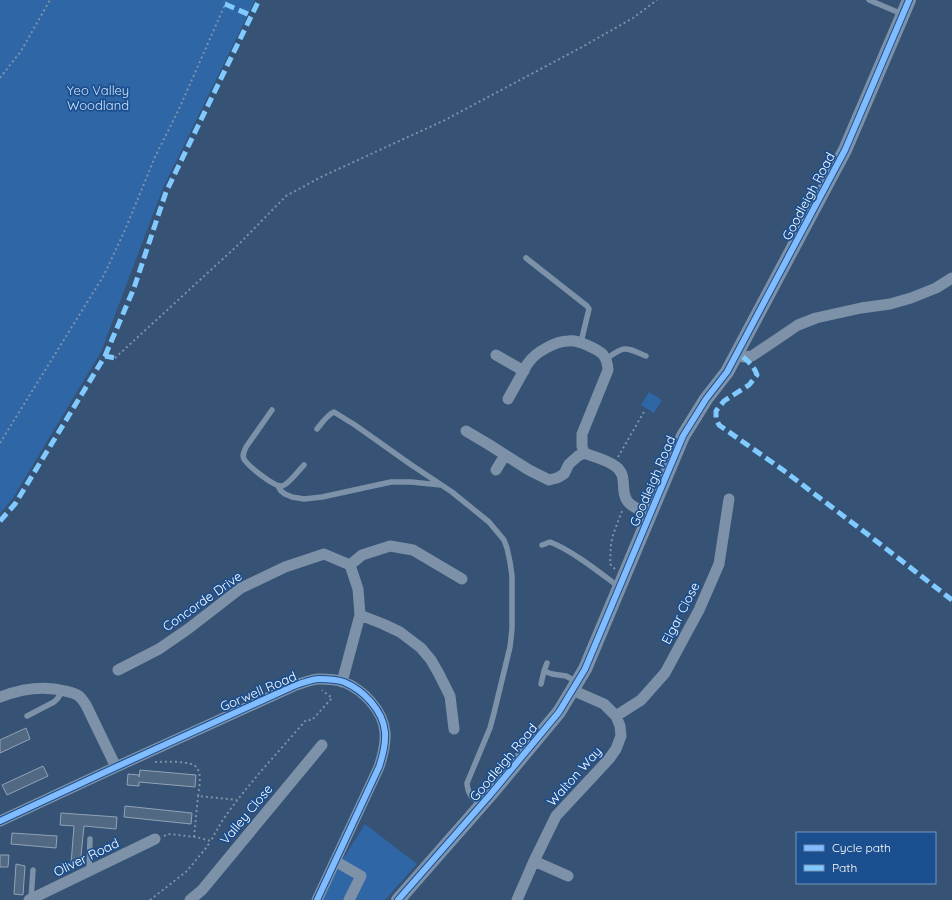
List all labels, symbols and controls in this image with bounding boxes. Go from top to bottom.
park label: Yeo Valley Woodland [67,82,129,113]
street label: Goodleigh Road [778,149,838,243]
street label: Goodleigh Road [626,433,678,529]
street label: Concorde Drive [159,568,245,634]
street label: Elgar Close [658,579,702,647]
street label: Gorwell Road [217,668,299,714]
street label: Goodleigh Road [466,720,540,804]
street label: Walton Way [543,743,605,809]
street label: Valley Close [216,781,276,847]
legend [796,832,936,884]
street label: Oliver Road [51,834,121,880]
text: Cycle path [832,840,891,855]
text: Path [832,860,857,875]

